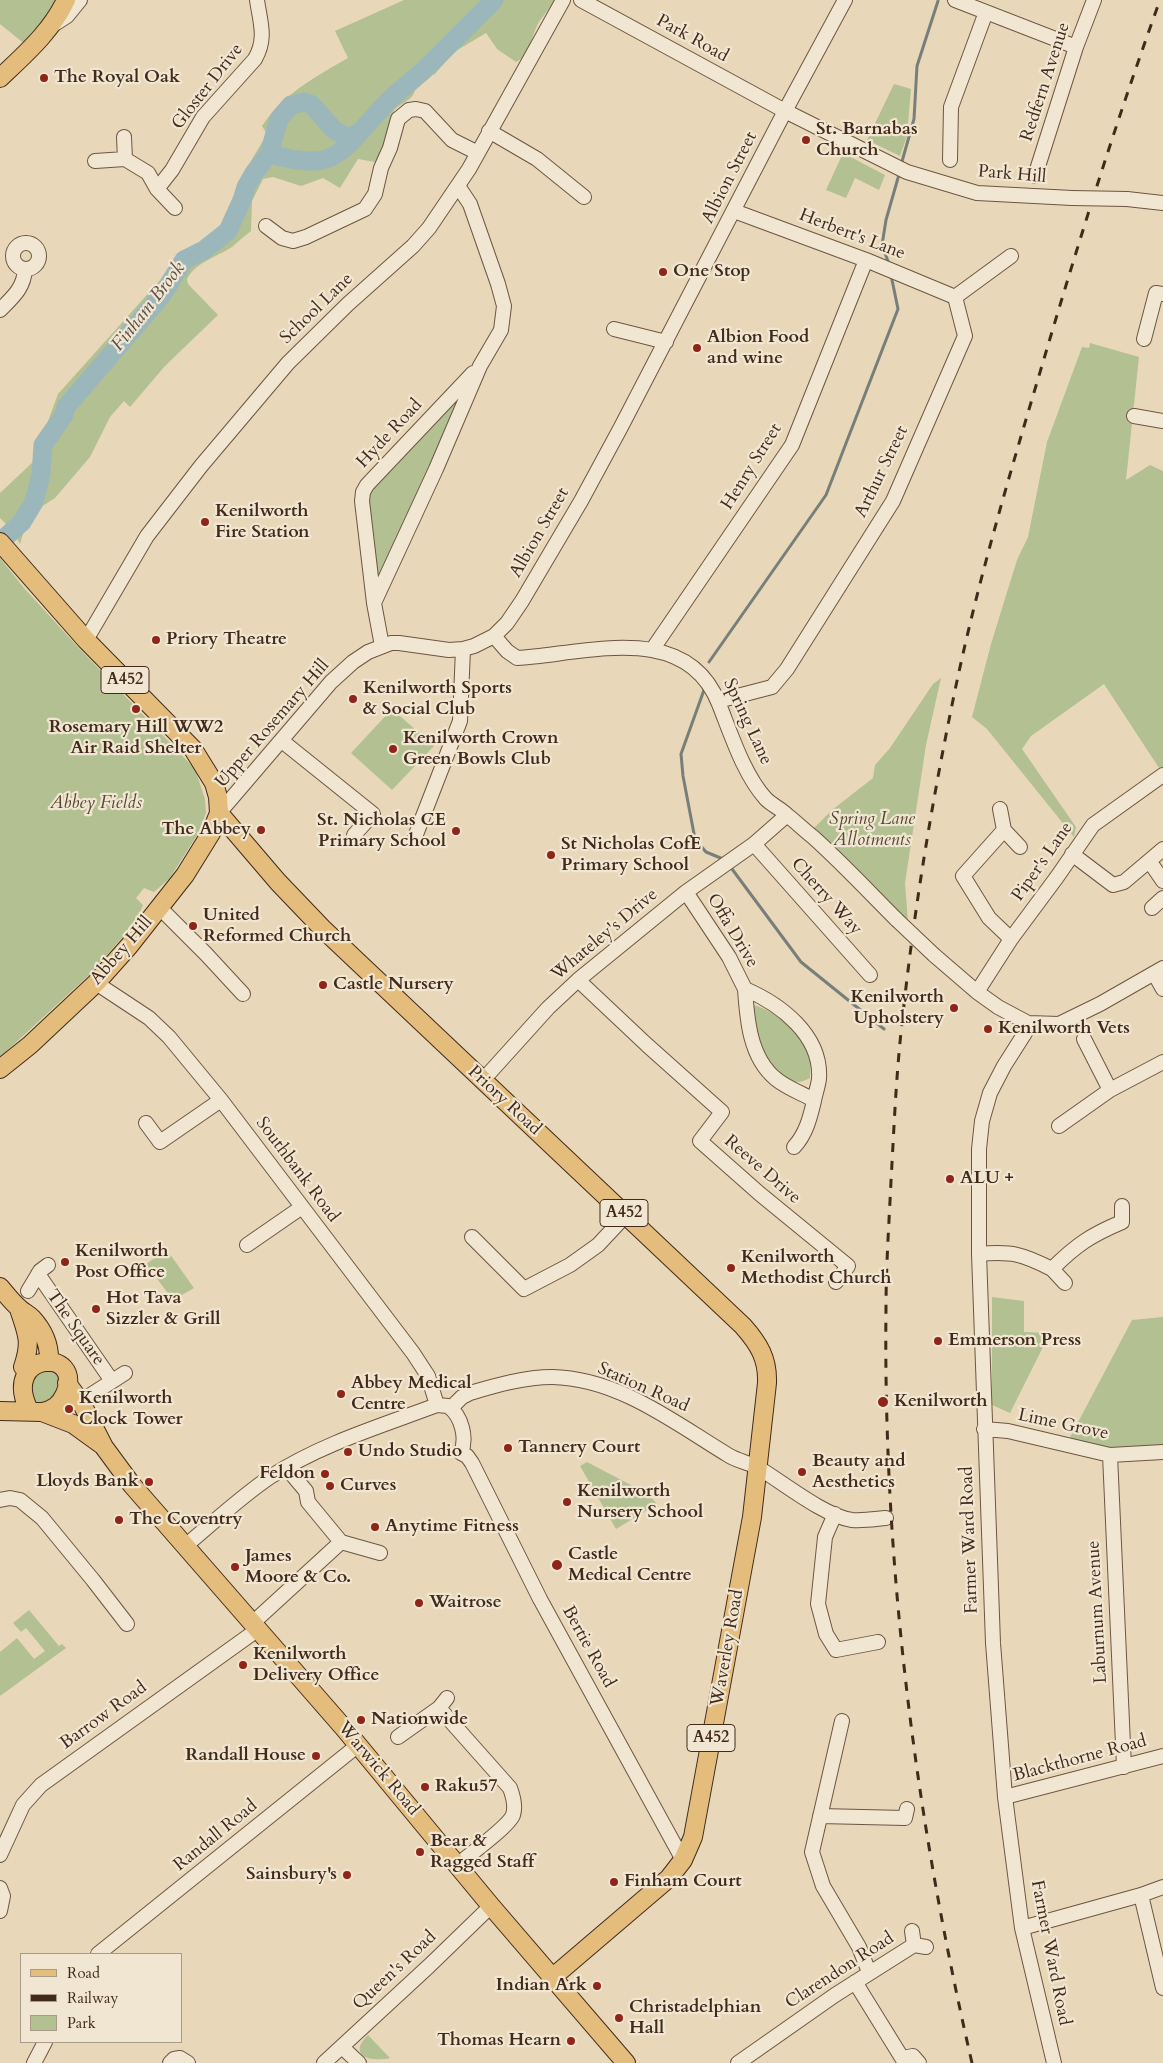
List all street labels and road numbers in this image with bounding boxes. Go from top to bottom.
street label: Park Road [652,10,732,68]
street label: Redfern Avenue [1017,20,1075,144]
street label: Gloster Drive [168,40,248,134]
street label: Albion Street [698,128,762,228]
street label: Park Hill [977,161,1047,189]
street label: Herbert's Lane [796,205,908,265]
street label: School Lane [276,269,358,349]
street label: Hyde Road [353,395,427,473]
street label: Henry Street [717,420,787,514]
street label: Arthur Street [850,423,914,521]
street label: Albion Street [506,484,574,582]
street label: Upper Rosemary Hill [211,655,335,793]
road number: A452 [101,666,149,694]
street label: Spring Lane [718,676,776,768]
street label: Piper's Lane [1008,818,1078,906]
street label: Cherry Way [786,854,866,940]
street label: Whateley's Drive [547,884,663,986]
street label: Offa Drive [701,890,763,972]
street label: Abbey Hill [86,912,158,990]
street label: Priory Road [463,1062,545,1140]
street label: Southbank Road [250,1113,344,1227]
street label: Reeve Drive [719,1131,805,1209]
road number: A452 [600,1200,648,1226]
street label: The Square [41,1286,109,1370]
street label: Station Road [594,1358,692,1418]
street label: Lime Grove [1016,1405,1110,1445]
street label: Farmer Ward Road [957,1466,983,1614]
street label: Laburnum Avenue [1083,1540,1113,1684]
street label: Waverley Road [707,1588,749,1708]
street label: Bertie Road [557,1602,619,1692]
street label: Barrow Road [57,1677,151,1755]
street label: Warwick Road [332,1718,424,1820]
road number: A452 [687,1725,735,1752]
street label: Blackthorne Road [1011,1731,1149,1787]
street label: Randall Road [170,1796,262,1876]
street label: Farmer Ward Road [1025,1878,1075,2028]
street label: Queen's Road [349,1927,441,2015]
street label: Clarendon Road [782,1928,898,2014]

